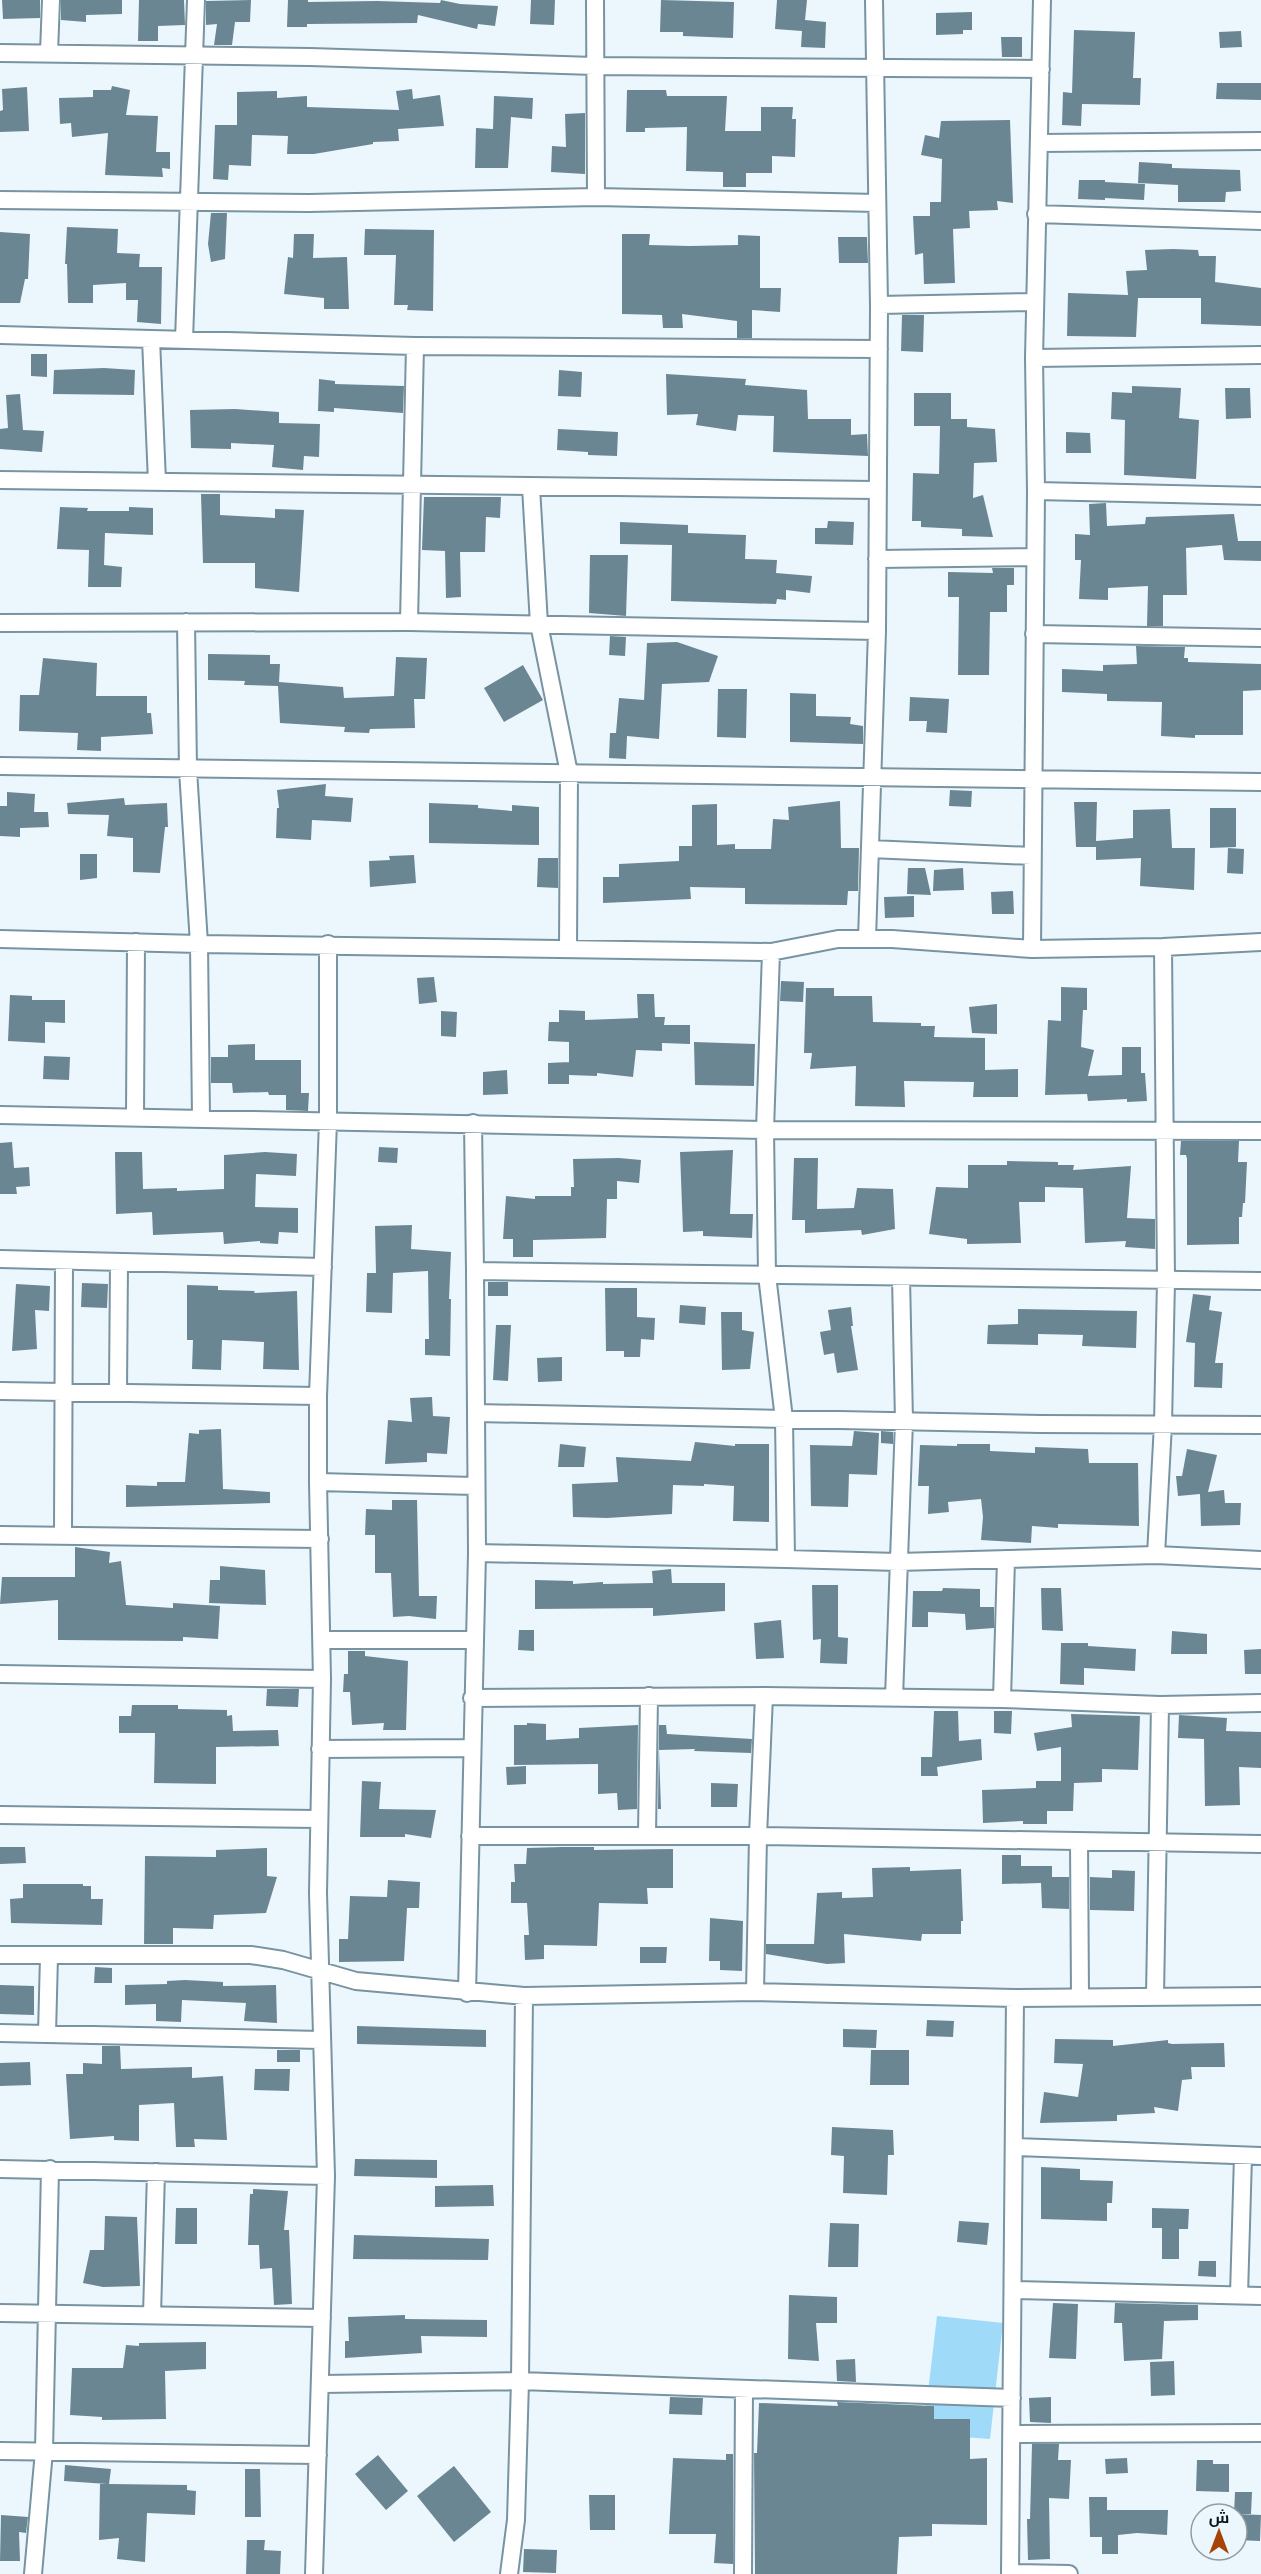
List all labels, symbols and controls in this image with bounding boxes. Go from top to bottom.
north arrow [1189,2502,1249,2562]
text: ش [1209,2507,1229,2527]

